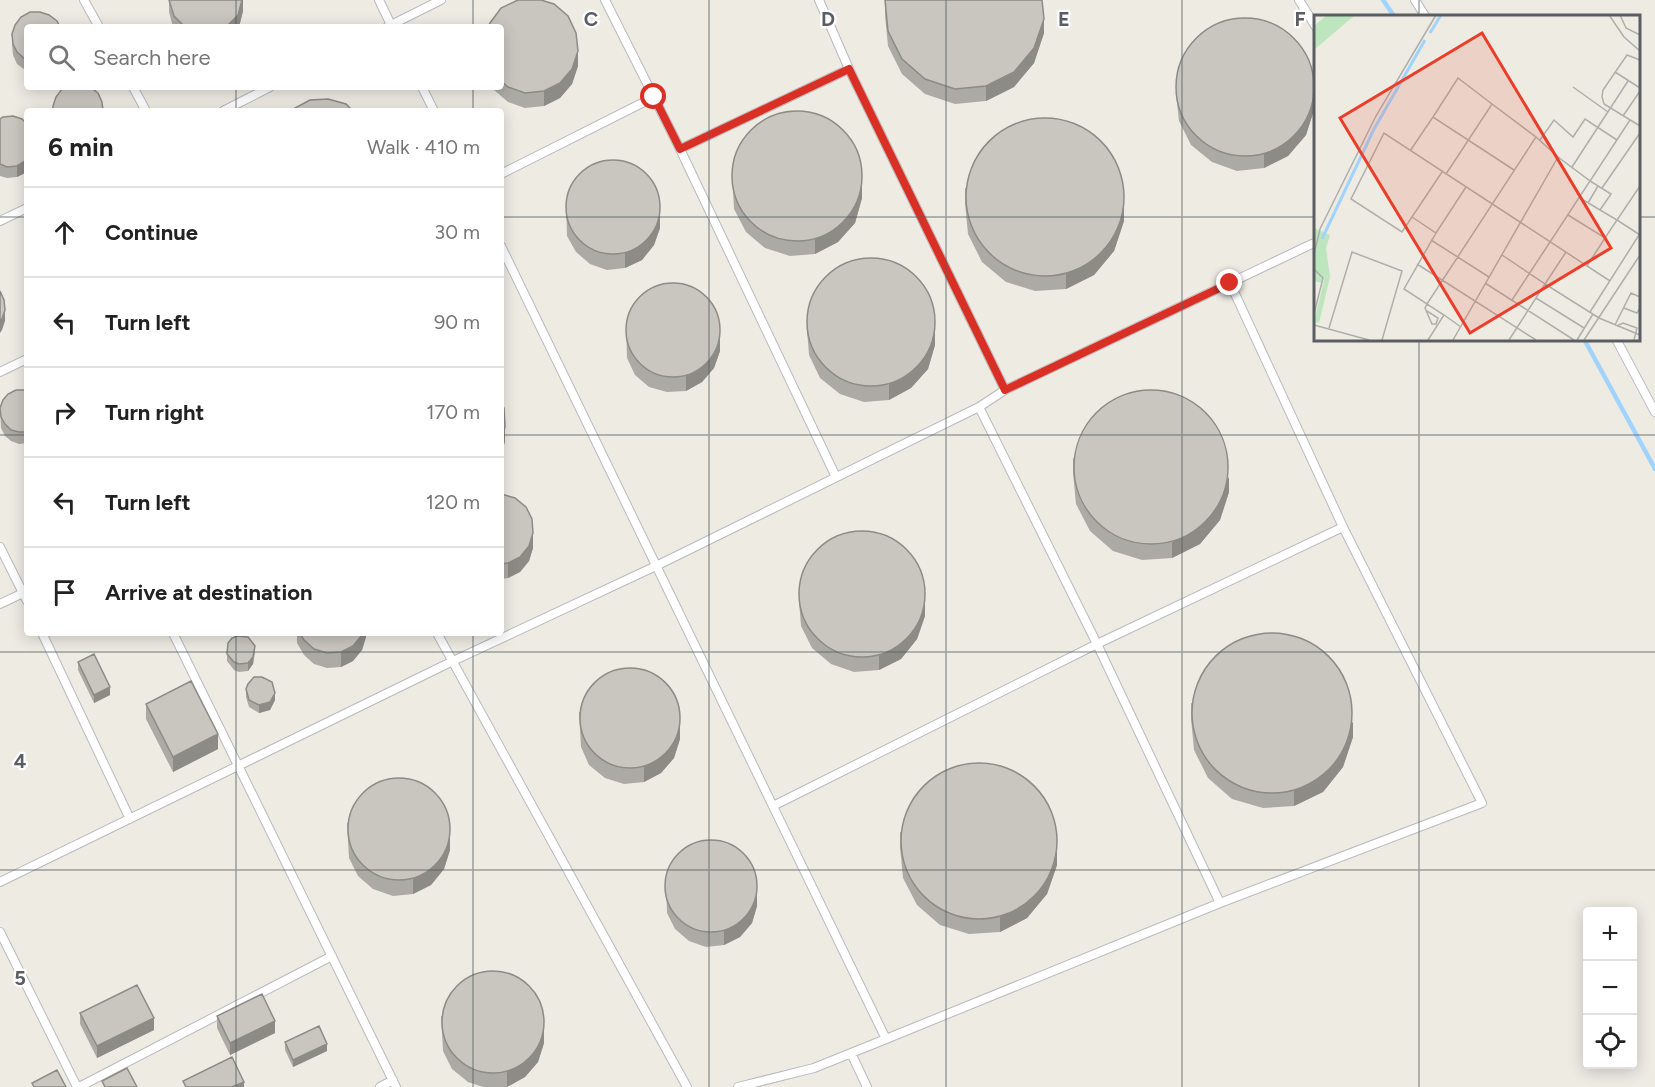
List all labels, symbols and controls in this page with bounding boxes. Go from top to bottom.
text: C [584,7,598,31]
text: D [821,7,835,31]
text: E [1058,7,1070,31]
text: F [1294,7,1306,31]
inset map [1314,15,1640,340]
search box [24,24,504,90]
icon: search [45,41,78,74]
text: Search here [93,44,211,71]
route start [640,83,666,109]
text: 6 min [48,131,114,163]
text: Walk · 410 m [367,135,480,159]
icon: ahead [48,216,81,249]
text: Continue [105,219,198,246]
text: 30 m [434,220,480,244]
route end [1216,269,1242,295]
icon: left [48,306,81,339]
text: Turn left [105,309,191,336]
text: 90 m [434,310,480,334]
icon: right [48,396,81,429]
text: Turn right [105,399,204,426]
text: 170 m [426,400,480,424]
icon: left [48,486,81,519]
text: Turn left [105,489,191,516]
text: 120 m [426,490,480,514]
icon: arrive [48,576,81,609]
text: Arrive at destination [105,579,313,606]
text: 4 [14,749,27,773]
map controls [1583,907,1637,1069]
button: + [1583,907,1637,961]
button: − [1583,961,1637,1015]
text: 5 [14,966,26,990]
button: locate [1583,1015,1637,1069]

